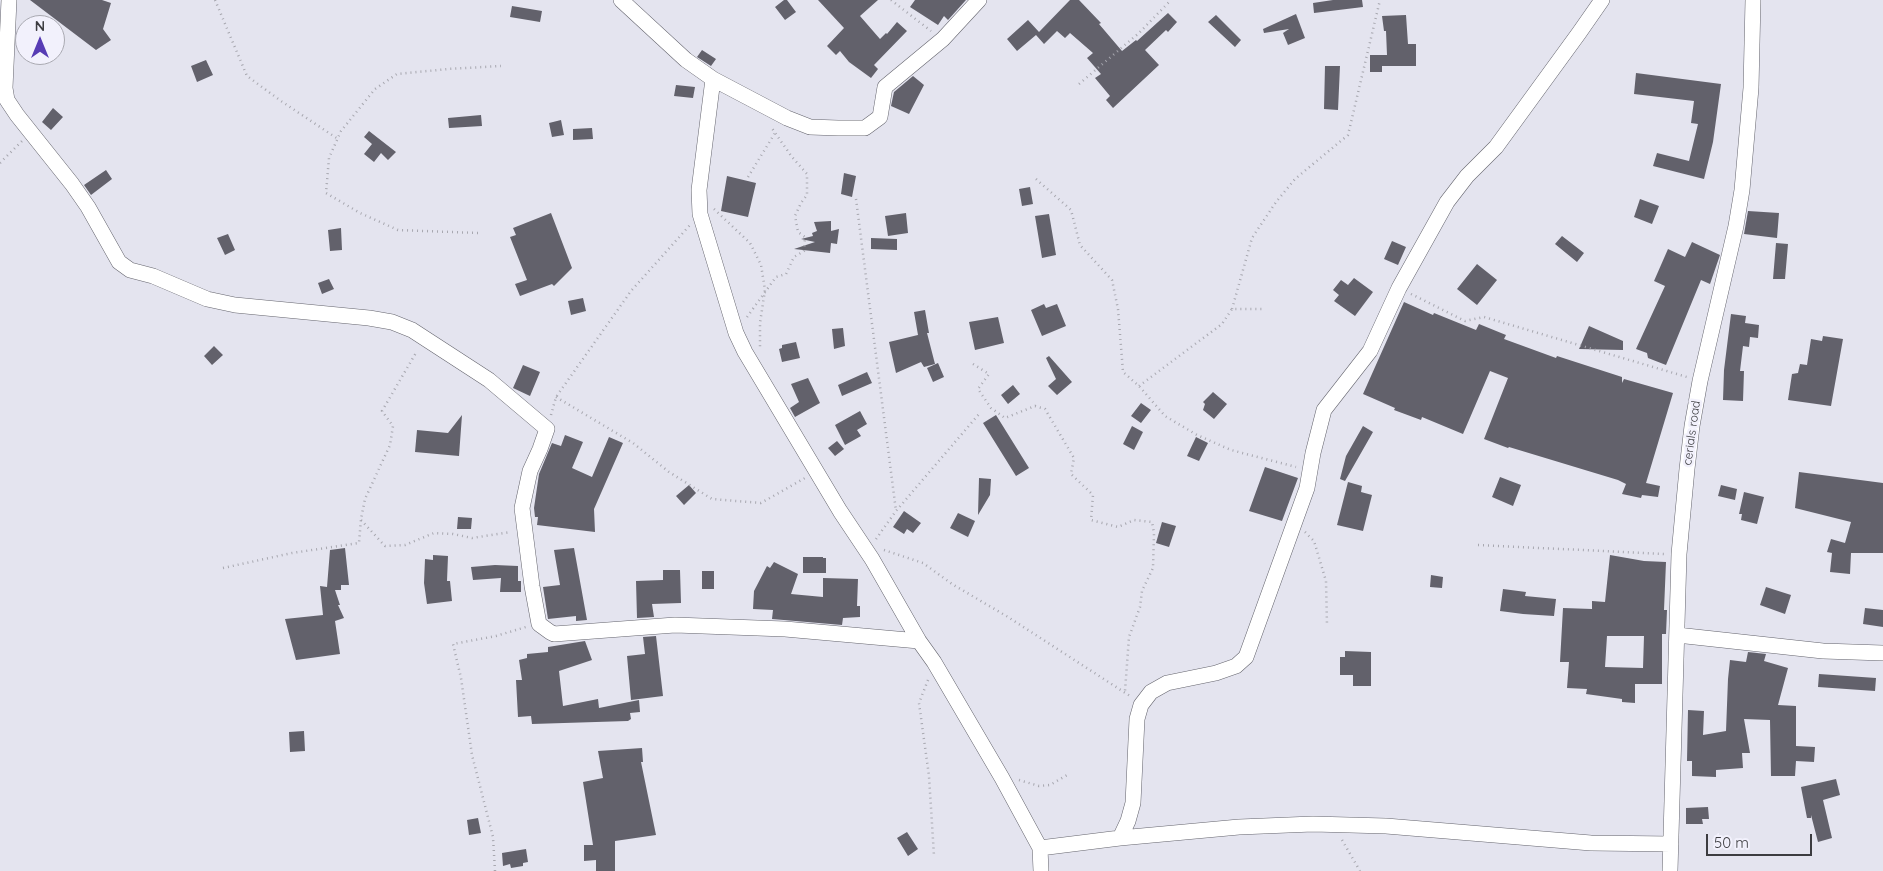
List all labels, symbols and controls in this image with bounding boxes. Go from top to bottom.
north arrow [15,15,65,65]
text: N [35,17,45,35]
street label: cerials road [1680,400,1704,466]
scale bar [1708,824,1814,856]
text: 50 m [1714,833,1749,852]

